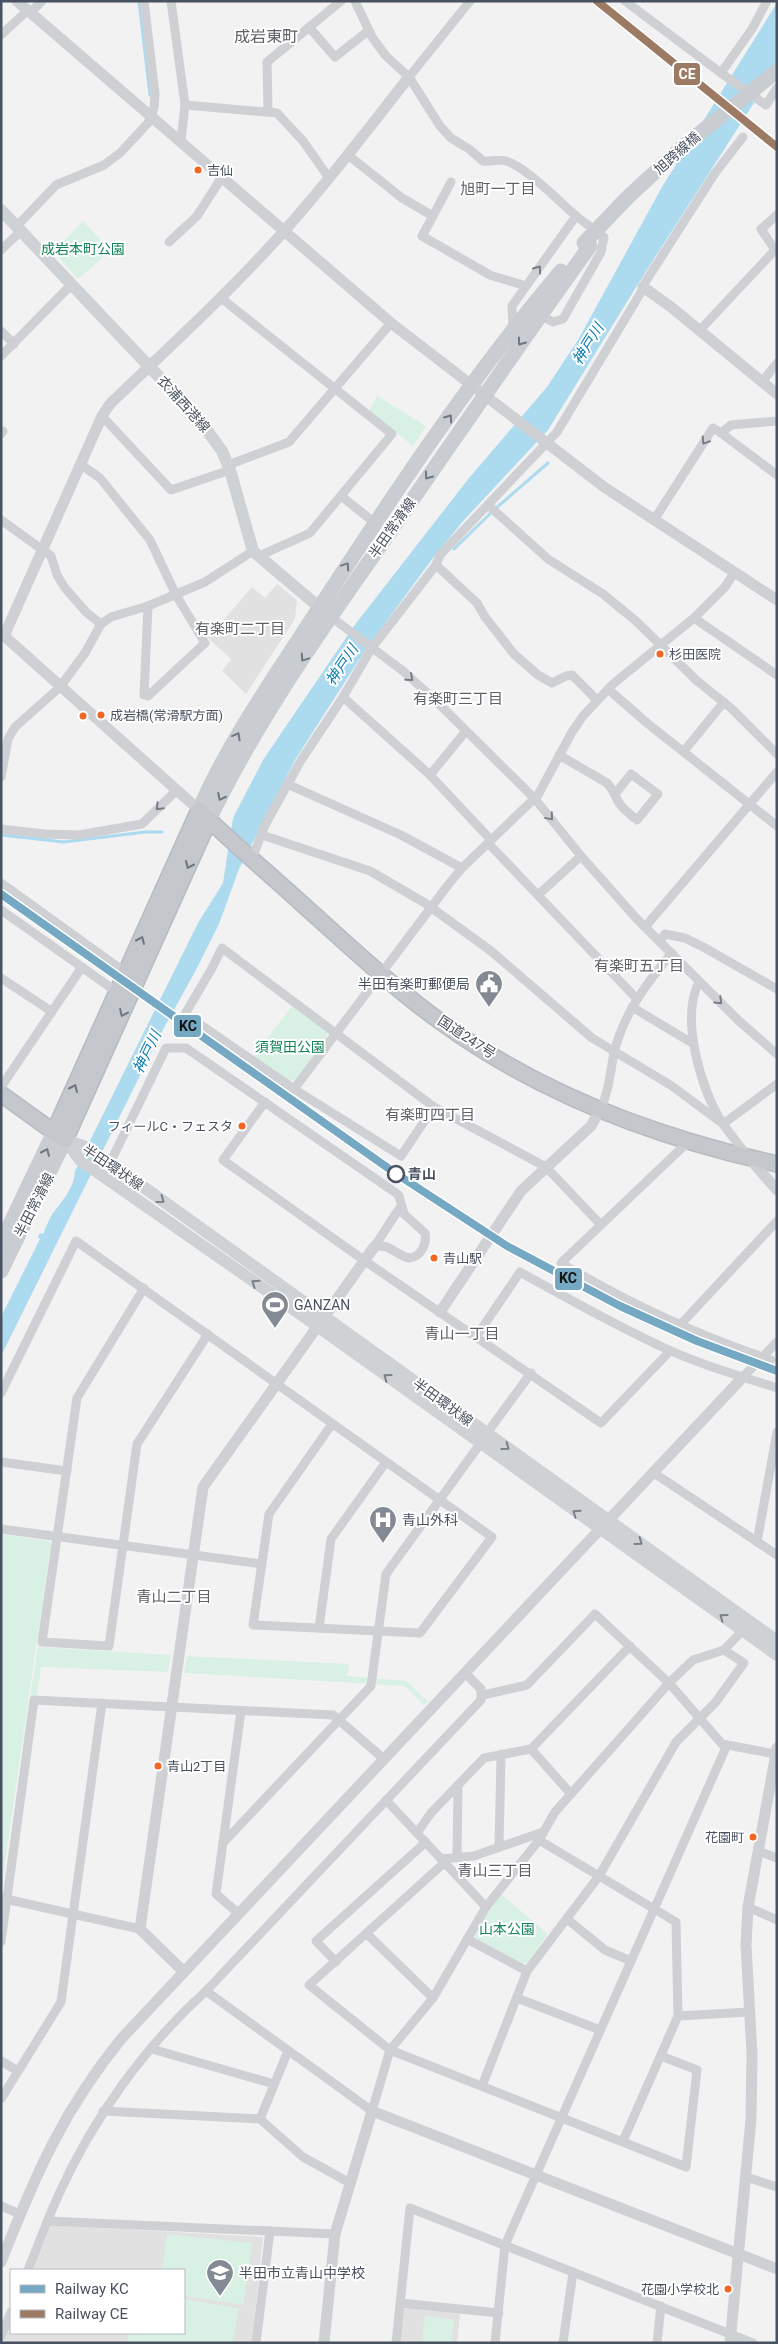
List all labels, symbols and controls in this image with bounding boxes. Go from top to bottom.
district label: 成岩東町 [234,27,298,46]
line badge: CE [673,62,701,86]
text: CE [678,66,696,82]
street label: 旭跨線橋 [651,129,703,177]
place label: 吉仙 [207,163,233,178]
marker: 吉仙 [193,165,203,175]
district label: 旭町一丁目 [460,180,536,198]
park label: 成岩本町公園 [41,241,125,257]
one-way arrow [532,265,541,275]
water label: 神戸川 [568,318,609,368]
one-way arrow [518,336,526,345]
street label: 衣浦西港線 [155,373,213,435]
one-way arrow [443,415,452,424]
one-way arrow [702,435,711,445]
one-way arrow [425,470,434,480]
street label: 半田常滑線 [365,495,419,561]
one-way arrow [340,563,349,572]
district label: 有楽町二丁目 [195,620,285,638]
water label: 神戸川 [322,640,363,689]
place label: 杉田医院 [669,647,721,662]
marker: 杉田医院 [655,649,665,659]
one-way arrow [301,652,310,662]
one-way arrow [405,672,414,681]
district label: 有楽町三丁目 [413,690,503,708]
place label: 成岩橋(常滑駅方面) [110,708,223,723]
marker: 成岩橋(常滑駅方面) [96,710,106,720]
unlabelled marker [78,711,88,721]
one-way arrow [231,732,241,741]
one-way arrow [217,792,227,801]
one-way arrow [156,801,165,810]
one-way arrow [544,812,553,821]
one-way arrow [184,860,195,869]
one-way arrow [135,936,145,945]
district label: 有楽町五丁目 [594,957,684,975]
public building icon: 半田有楽町郵便局 [474,969,504,1008]
place label: 半田有楽町郵便局 [358,976,470,992]
one-way arrow [713,995,722,1004]
one-way arrow [119,1008,130,1017]
street label: 国道247号 [435,1012,499,1062]
line badge: KC [173,1014,202,1038]
text: KC [179,1018,197,1034]
water label: 神戸川 [129,1026,166,1076]
park label: 須賀田公園 [255,1039,325,1055]
one-way arrow [68,1084,79,1093]
district label: 有楽町四丁目 [385,1106,475,1124]
place label: フィールC・フェスタ [108,1119,233,1134]
marker: フィールC・フェスタ [237,1121,247,1131]
street label: 半田環状線 [80,1141,146,1193]
one-way arrow [39,1148,50,1157]
marker: 青山 [387,1165,405,1183]
place label: 青山 [408,1166,436,1182]
street label: 半田常滑線 [11,1170,57,1240]
one-way arrow [155,1194,165,1203]
place label: 青山駅 [443,1251,482,1266]
marker: 青山駅 [429,1253,439,1263]
line badge: KC [554,1267,583,1291]
text: KC [559,1270,577,1286]
one-way arrow [251,1280,261,1289]
sports icon: GANZAN [260,1290,290,1329]
place label: GANZAN [294,1297,350,1313]
district label: 青山一丁目 [424,1325,500,1343]
one-way arrow [383,1374,393,1383]
street label: 半田環状線 [410,1375,476,1429]
one-way arrow [500,1441,510,1450]
hospital icon: 青山外科 [368,1505,398,1544]
one-way arrow [572,1510,582,1519]
place label: 青山外科 [402,1512,458,1528]
one-way arrow [633,1536,643,1545]
district label: 青山二丁目 [136,1588,212,1606]
one-way arrow [719,1614,728,1623]
place label: 青山2丁目 [167,1759,226,1774]
marker: 青山2丁目 [153,1761,163,1771]
place label: 花園町 [705,1830,744,1845]
marker: 花園町 [748,1832,758,1842]
district label: 青山三丁目 [457,1862,533,1880]
park label: 山本公園 [479,1921,535,1937]
school or university icon: 半田市立青山中学校 [205,2258,235,2297]
place label: 半田市立青山中学校 [239,2265,365,2281]
legend [10,2269,185,2334]
text: Railway KC [55,2280,129,2298]
place label: 花園小学校北 [641,2282,719,2297]
marker: 花園小学校北 [723,2284,733,2294]
text: Railway CE [55,2305,129,2323]

